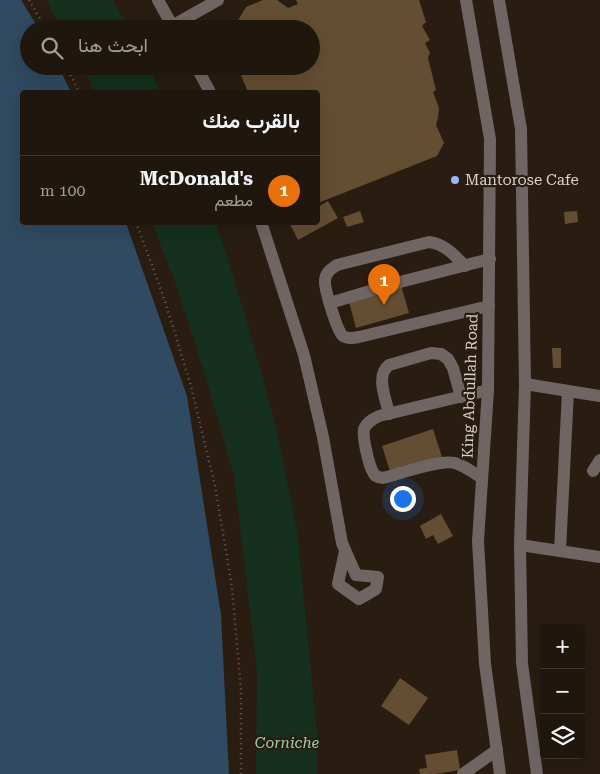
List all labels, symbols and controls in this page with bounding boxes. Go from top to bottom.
search box [20,20,320,75]
icon: search [38,34,66,62]
text: ابحث هنا [78,34,148,57]
text: بالقرب منك [202,109,300,133]
text: McDonald's [140,167,253,190]
place label: Mantorose Cafe [465,171,579,189]
marker: Mantorose Cafe [449,174,461,186]
text: 100 m [40,181,86,200]
text: 1 [280,181,288,200]
text: مطعم [214,191,253,210]
pin: 1 [368,264,400,305]
street label: King Abdullah Road [458,313,482,459]
your location [390,486,416,512]
map controls [540,624,585,759]
button: + [540,624,585,669]
button: − [540,669,585,714]
button: layers [540,714,585,759]
park label: Corniche [255,734,320,752]

